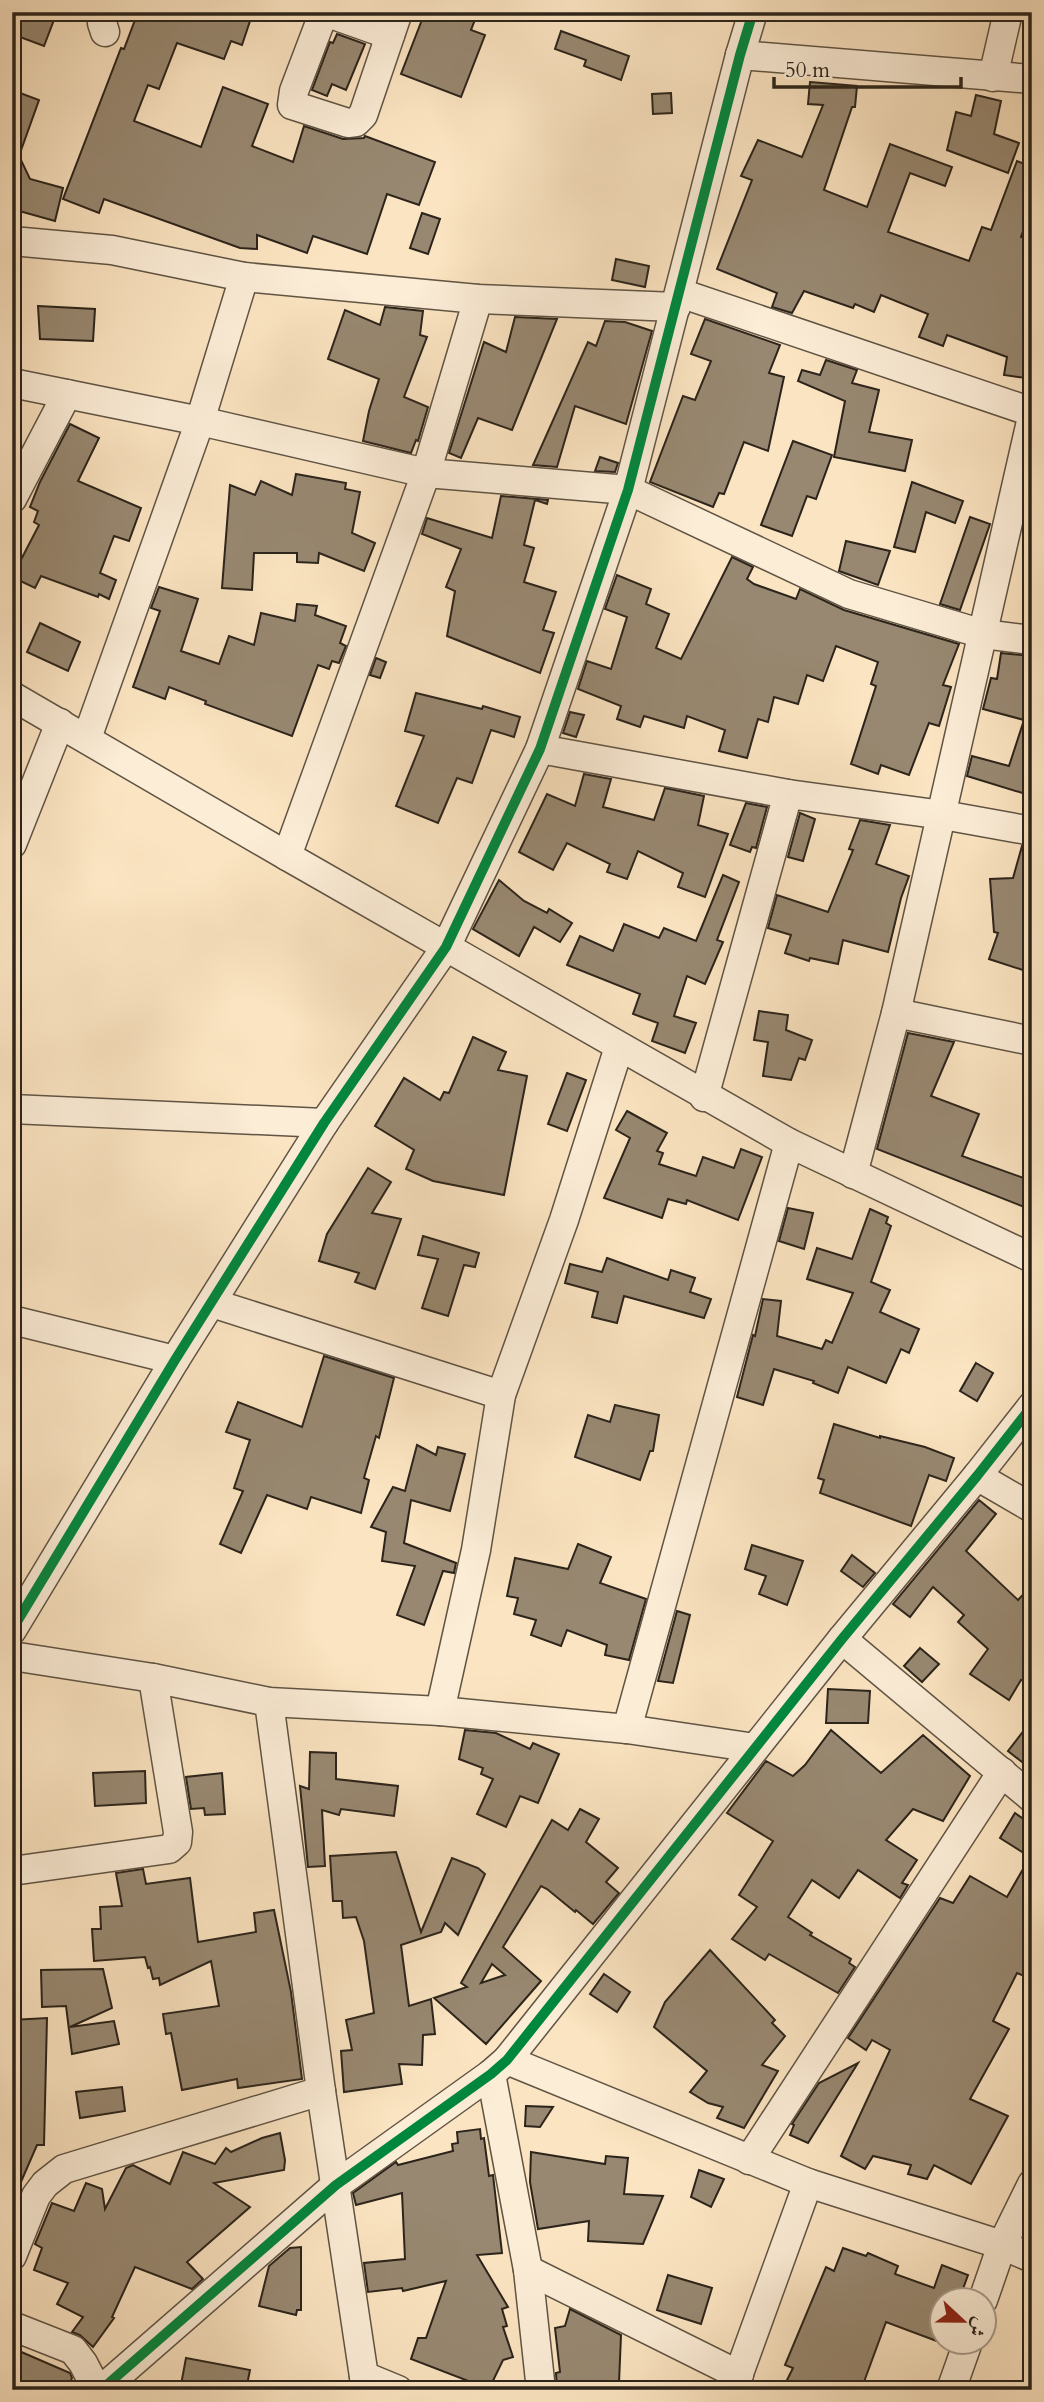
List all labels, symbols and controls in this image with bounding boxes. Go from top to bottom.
scale bar [774,46,962,90]
text: 50 m [785,56,830,85]
north arrow [928,2286,998,2356]
text: ش [962,2313,993,2341]

